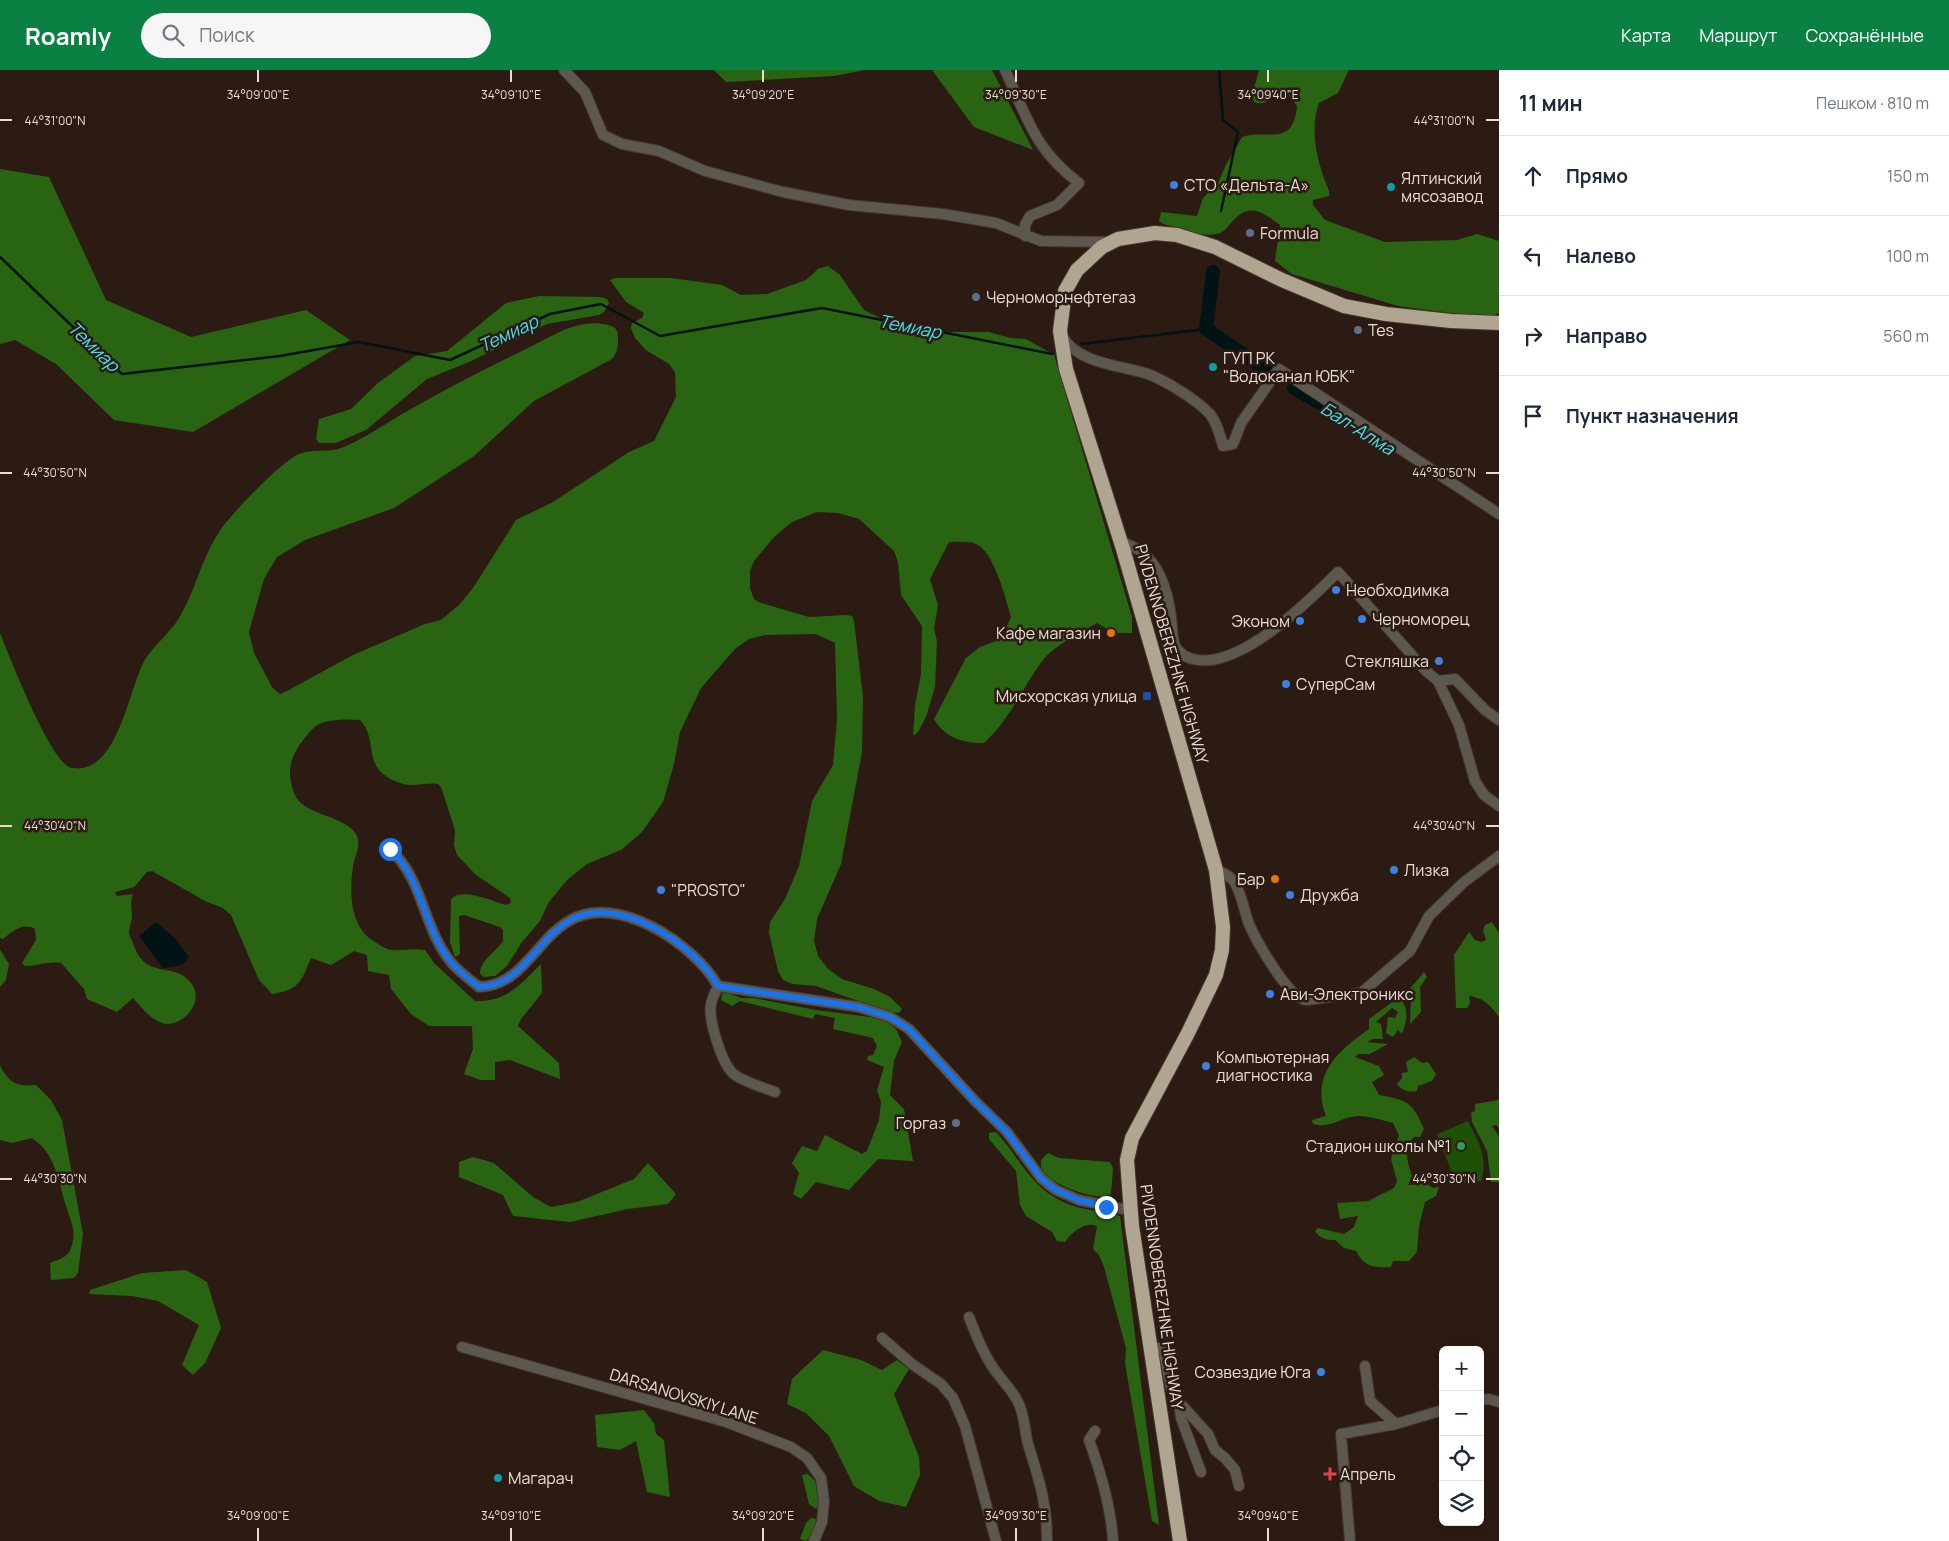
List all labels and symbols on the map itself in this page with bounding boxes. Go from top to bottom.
text: 34°09'00"E [227,86,289,103]
text: 34°09'10"E [481,86,541,103]
text: 34°09'20"E [732,86,794,103]
text: 34°09'30"E [985,86,1047,103]
text: 34°09'40"E [1238,86,1299,103]
text: 44°31'00"N [24,112,86,129]
text: 44°31'00"N [1413,112,1475,129]
place label: Ялтинский мясозавод [1401,167,1484,207]
place label: СТО «Дельта-А» [1184,174,1309,196]
marker: СТО «Дельта-А» [1168,179,1180,191]
marker: Ялтинский мясозавод [1385,181,1397,193]
place label: Formula [1260,222,1319,244]
marker: Formula [1244,227,1256,239]
place label: Черноморнефтегаз [986,286,1136,308]
marker: Черноморнефтегаз [970,291,982,303]
water label: Темиар [474,308,543,357]
water label: Темиар [877,308,945,344]
water label: Темиар [63,315,126,377]
place label: Tes [1368,319,1394,341]
marker: Tes [1352,324,1364,336]
place label: ГУП РК "Водоканал ЮБК" [1223,347,1355,387]
marker: ГУП РК "Водоканал ЮБК" [1207,361,1219,373]
water label: Бал-Алма [1317,396,1400,461]
text: 44°30'50"N [23,464,87,481]
text: 44°30'50"N [1412,464,1476,481]
street label: PIVDENNOBEREZHNE HIGHWAY [1130,542,1214,766]
place label: Необходимка [1346,579,1449,601]
marker: Необходимка [1330,584,1342,596]
place label: Черноморец [1372,608,1469,630]
place label: Эконом [1232,610,1290,632]
marker: Черноморец [1356,613,1368,625]
marker: Эконом [1294,615,1306,627]
place label: Кафе магазин [996,622,1101,644]
marker: Кафе магазин [1105,627,1117,639]
place label: Стекляшка [1345,650,1429,672]
marker: Стекляшка [1433,655,1445,667]
place label: СуперСам [1296,673,1375,695]
marker: СуперСам [1280,678,1292,690]
place label: Мисхорская улица [996,685,1137,707]
marker: Мисхорская улица [1141,690,1153,702]
text: 44°30'40"N [24,817,86,834]
text: 44°30'40"N [1413,817,1475,834]
route start [379,838,402,861]
place label: Лизка [1404,859,1449,881]
marker: Лизка [1388,864,1400,876]
place label: Бар [1237,868,1265,890]
marker: Бар [1269,873,1281,885]
place label: "PROSTO" [671,879,746,901]
marker: "PROSTO" [655,884,667,896]
place label: Дружба [1300,884,1359,906]
marker: Дружба [1284,889,1296,901]
place label: Ави-Электроникс [1280,983,1414,1005]
marker: Ави-Электроникс [1264,988,1276,1000]
place label: Компьютерная диагностика [1216,1046,1329,1086]
marker: Компьютерная диагностика [1200,1060,1212,1072]
place label: Горгаз [896,1112,946,1134]
marker: Горгаз [950,1117,962,1129]
place label: Стадион школы №1 [1306,1135,1451,1157]
marker: Стадион школы №1 [1455,1140,1467,1152]
text: 44°30'30"N [23,1170,87,1187]
text: 44°30'30"N [1412,1170,1476,1187]
street label: PIVDENNOBEREZHNE HIGHWAY [1135,1183,1189,1411]
route end [1095,1196,1118,1219]
place label: Созвездие Юга [1195,1361,1311,1383]
street label: DARSANOVSKIY LANE [607,1363,761,1429]
marker: Созвездие Юга [1315,1366,1327,1378]
place label: Апрель [1340,1463,1396,1485]
place label: Магарач [508,1467,573,1489]
marker: Апрель [1324,1468,1336,1480]
marker: Магарач [492,1472,504,1484]
text: 34°09'00"E [227,1507,289,1524]
text: 34°09'10"E [481,1507,541,1524]
text: 34°09'20"E [732,1507,794,1524]
text: 34°09'30"E [985,1507,1047,1524]
text: 34°09'40"E [1238,1507,1299,1524]

